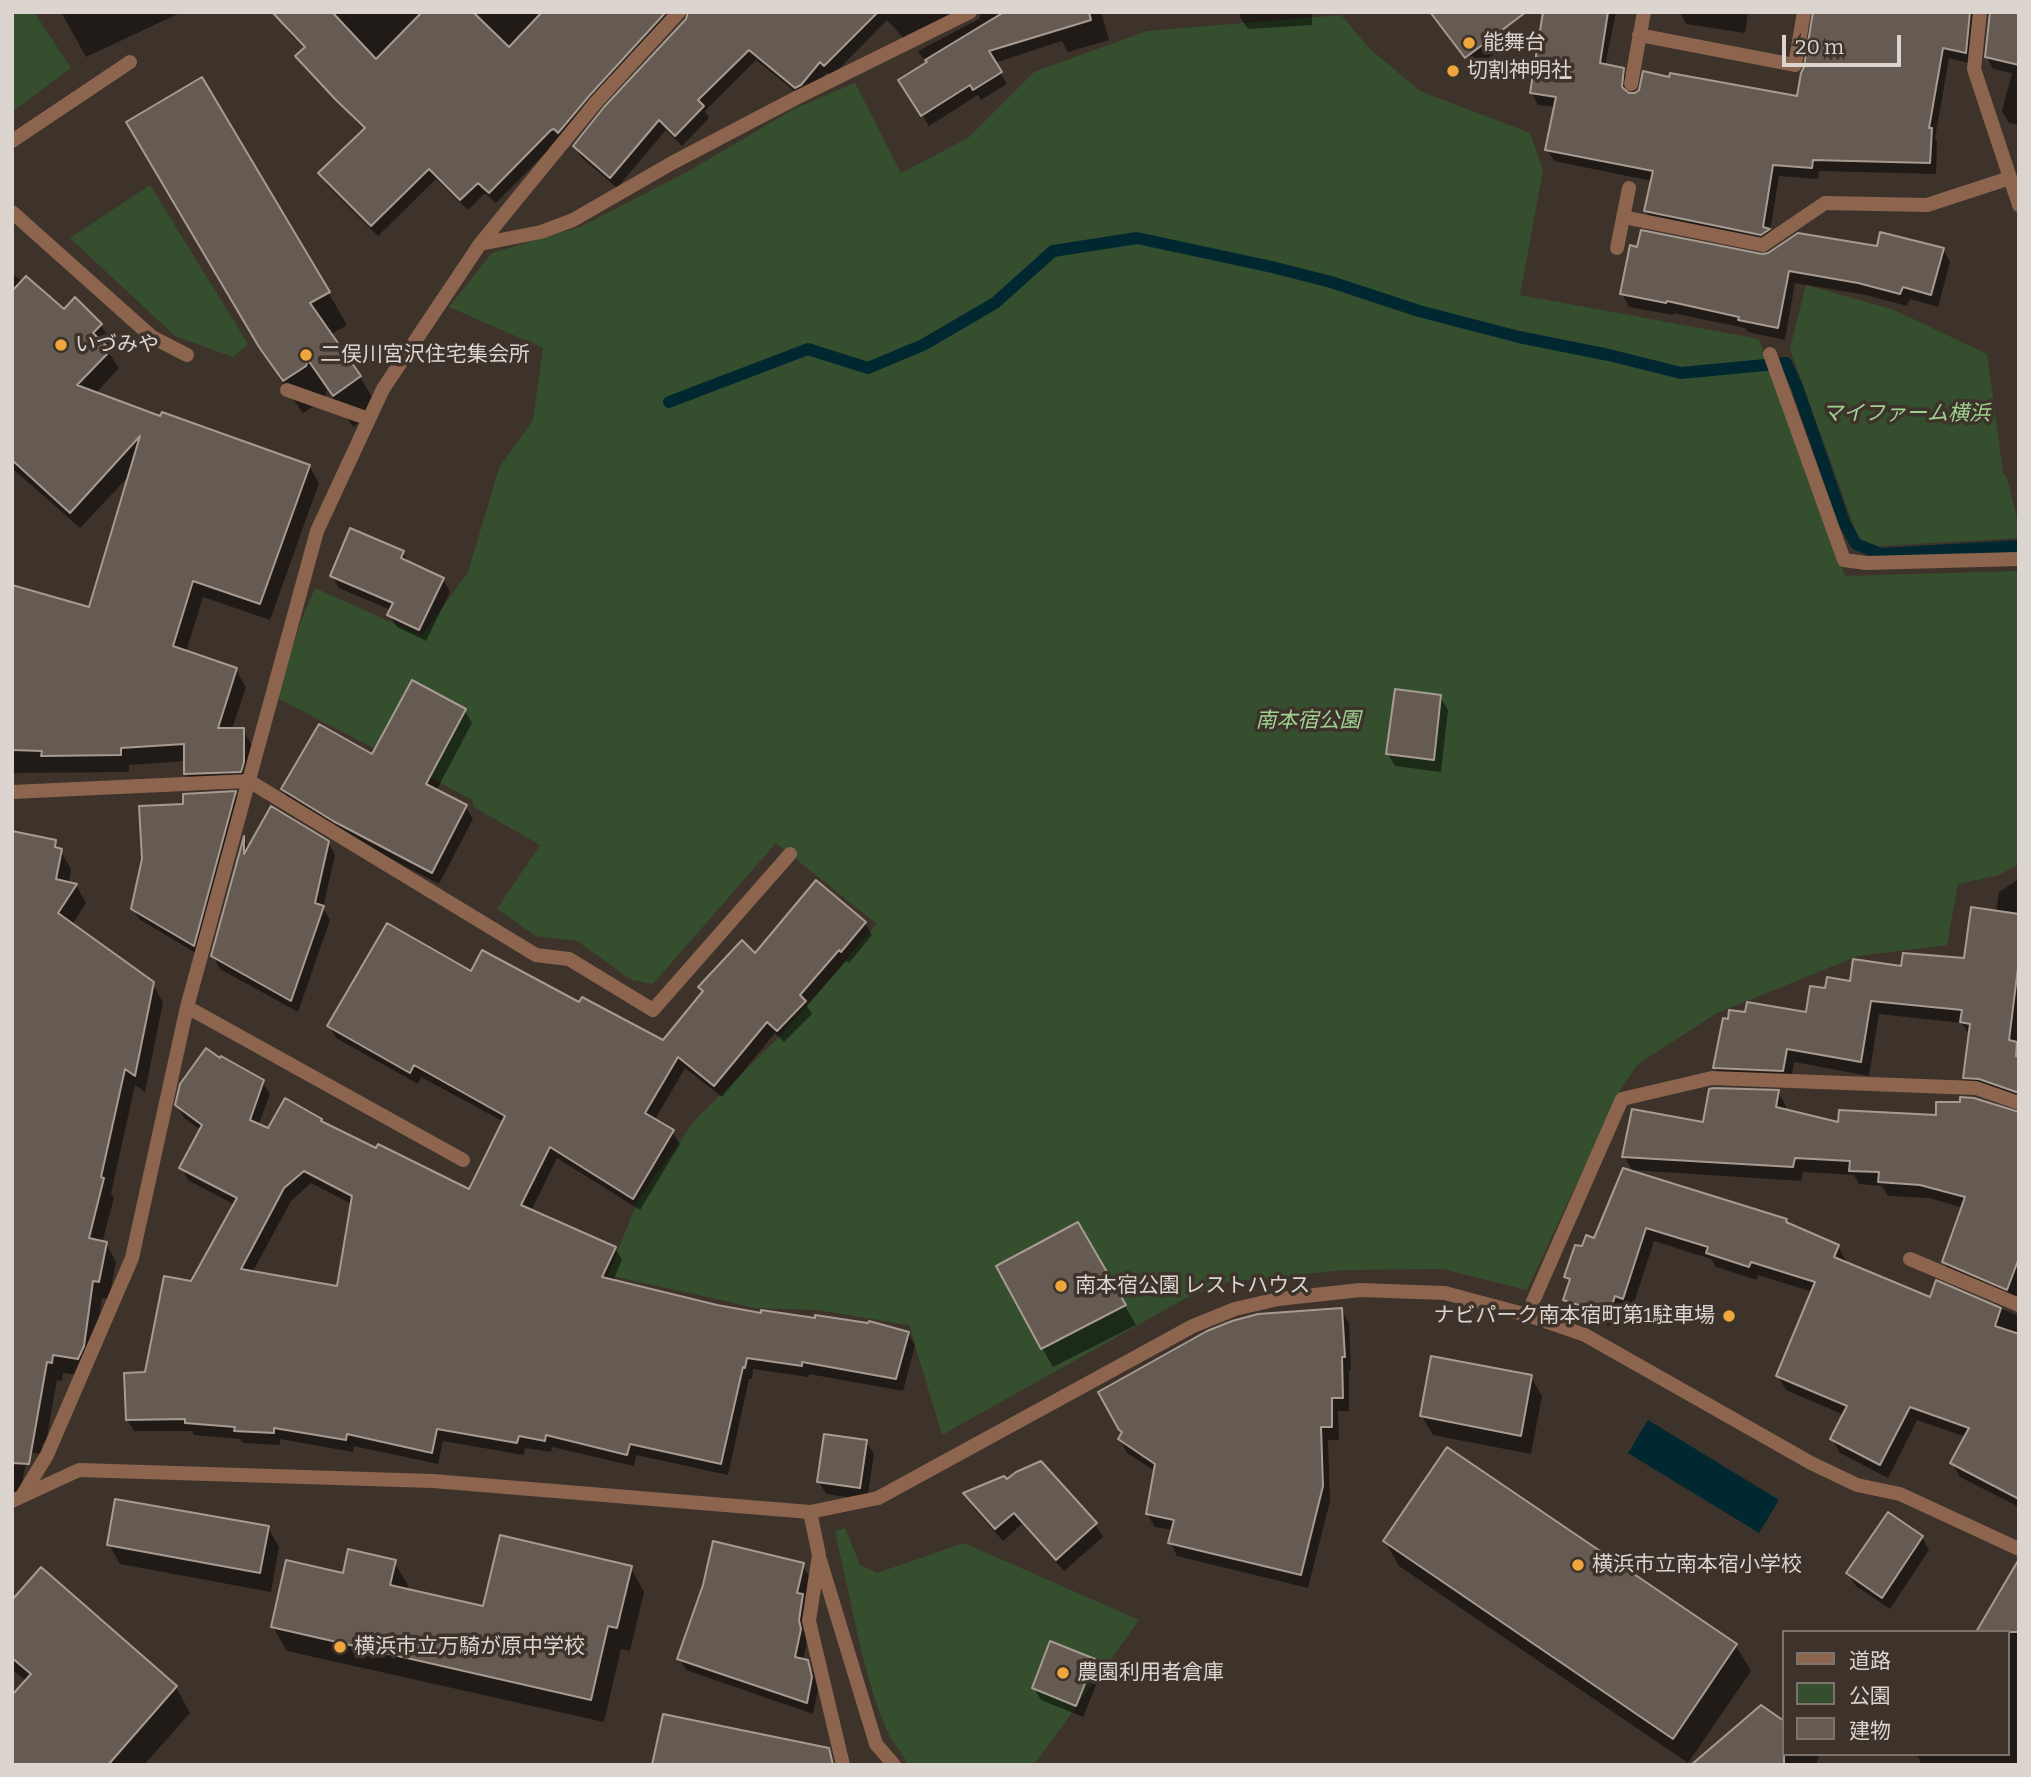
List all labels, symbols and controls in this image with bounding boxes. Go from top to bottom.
scale bar [1786,21,1905,65]
place label: 能舞台 [1483,30,1546,56]
text: 20 m [1795,34,1844,60]
marker: 能舞台 [1461,35,1477,51]
place label: 切割神明社 [1467,58,1572,84]
marker: 切割神明社 [1445,63,1461,79]
place label: いづみや [75,332,159,358]
marker: いづみや [53,337,69,353]
place label: 二俣川宮沢住宅集会所 [320,342,530,368]
marker: 二俣川宮沢住宅集会所 [298,347,314,363]
park label: マイファーム横浜 [1822,401,1990,427]
park label: 南本宿公園 [1256,708,1360,734]
place label: 南本宿公園 レストハウス [1075,1273,1310,1299]
marker: 南本宿公園 レストハウス [1053,1278,1069,1294]
place label: ナビパーク南本宿町第1駐車場 [1433,1303,1715,1329]
marker: ナビパーク南本宿町第1駐車場 [1721,1308,1737,1324]
place label: 横浜市立南本宿小学校 [1592,1552,1802,1578]
marker: 横浜市立南本宿小学校 [1570,1557,1586,1573]
legend [1783,1630,2010,1756]
place label: 横浜市立万騎が原中学校 [354,1634,585,1660]
marker: 横浜市立万騎が原中学校 [332,1639,348,1655]
text: 道路 [1849,1648,1891,1674]
place label: 農園利用者倉庫 [1077,1660,1224,1686]
marker: 農園利用者倉庫 [1055,1665,1071,1681]
text: 公園 [1849,1683,1891,1709]
text: 建物 [1849,1718,1891,1744]

